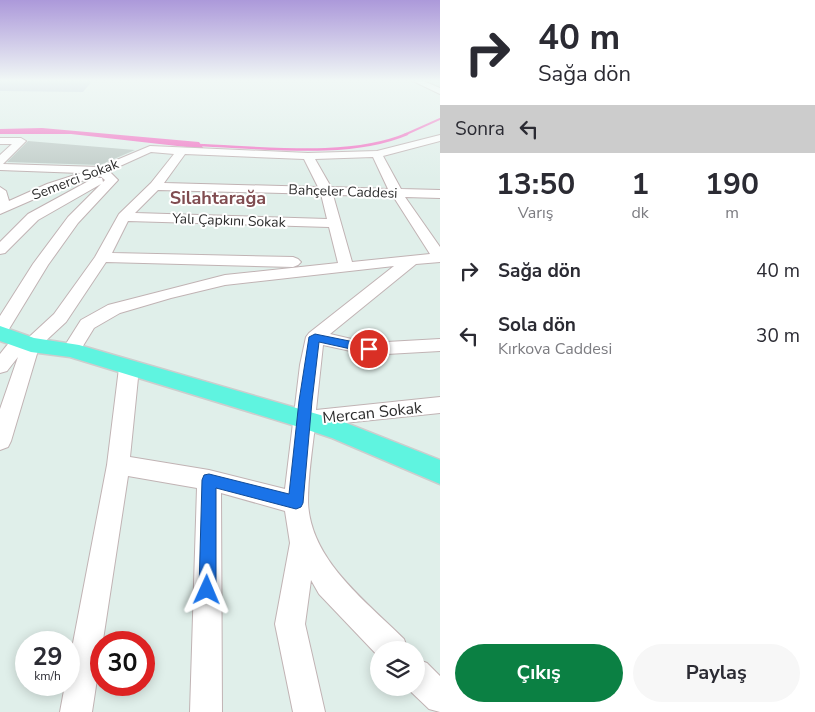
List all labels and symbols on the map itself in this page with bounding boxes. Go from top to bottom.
street label: Semerci Sokak [29,154,122,205]
street label: Bahçeler Caddesi [288,180,398,203]
district label: Silahtarağa [170,186,266,210]
street label: Yalı Çapkını Sokak [171,209,287,232]
pin [348,328,390,370]
street label: Mercan Sokak [321,397,424,429]
position arrow [180,563,232,615]
speed limit sign: 30 [90,631,155,696]

